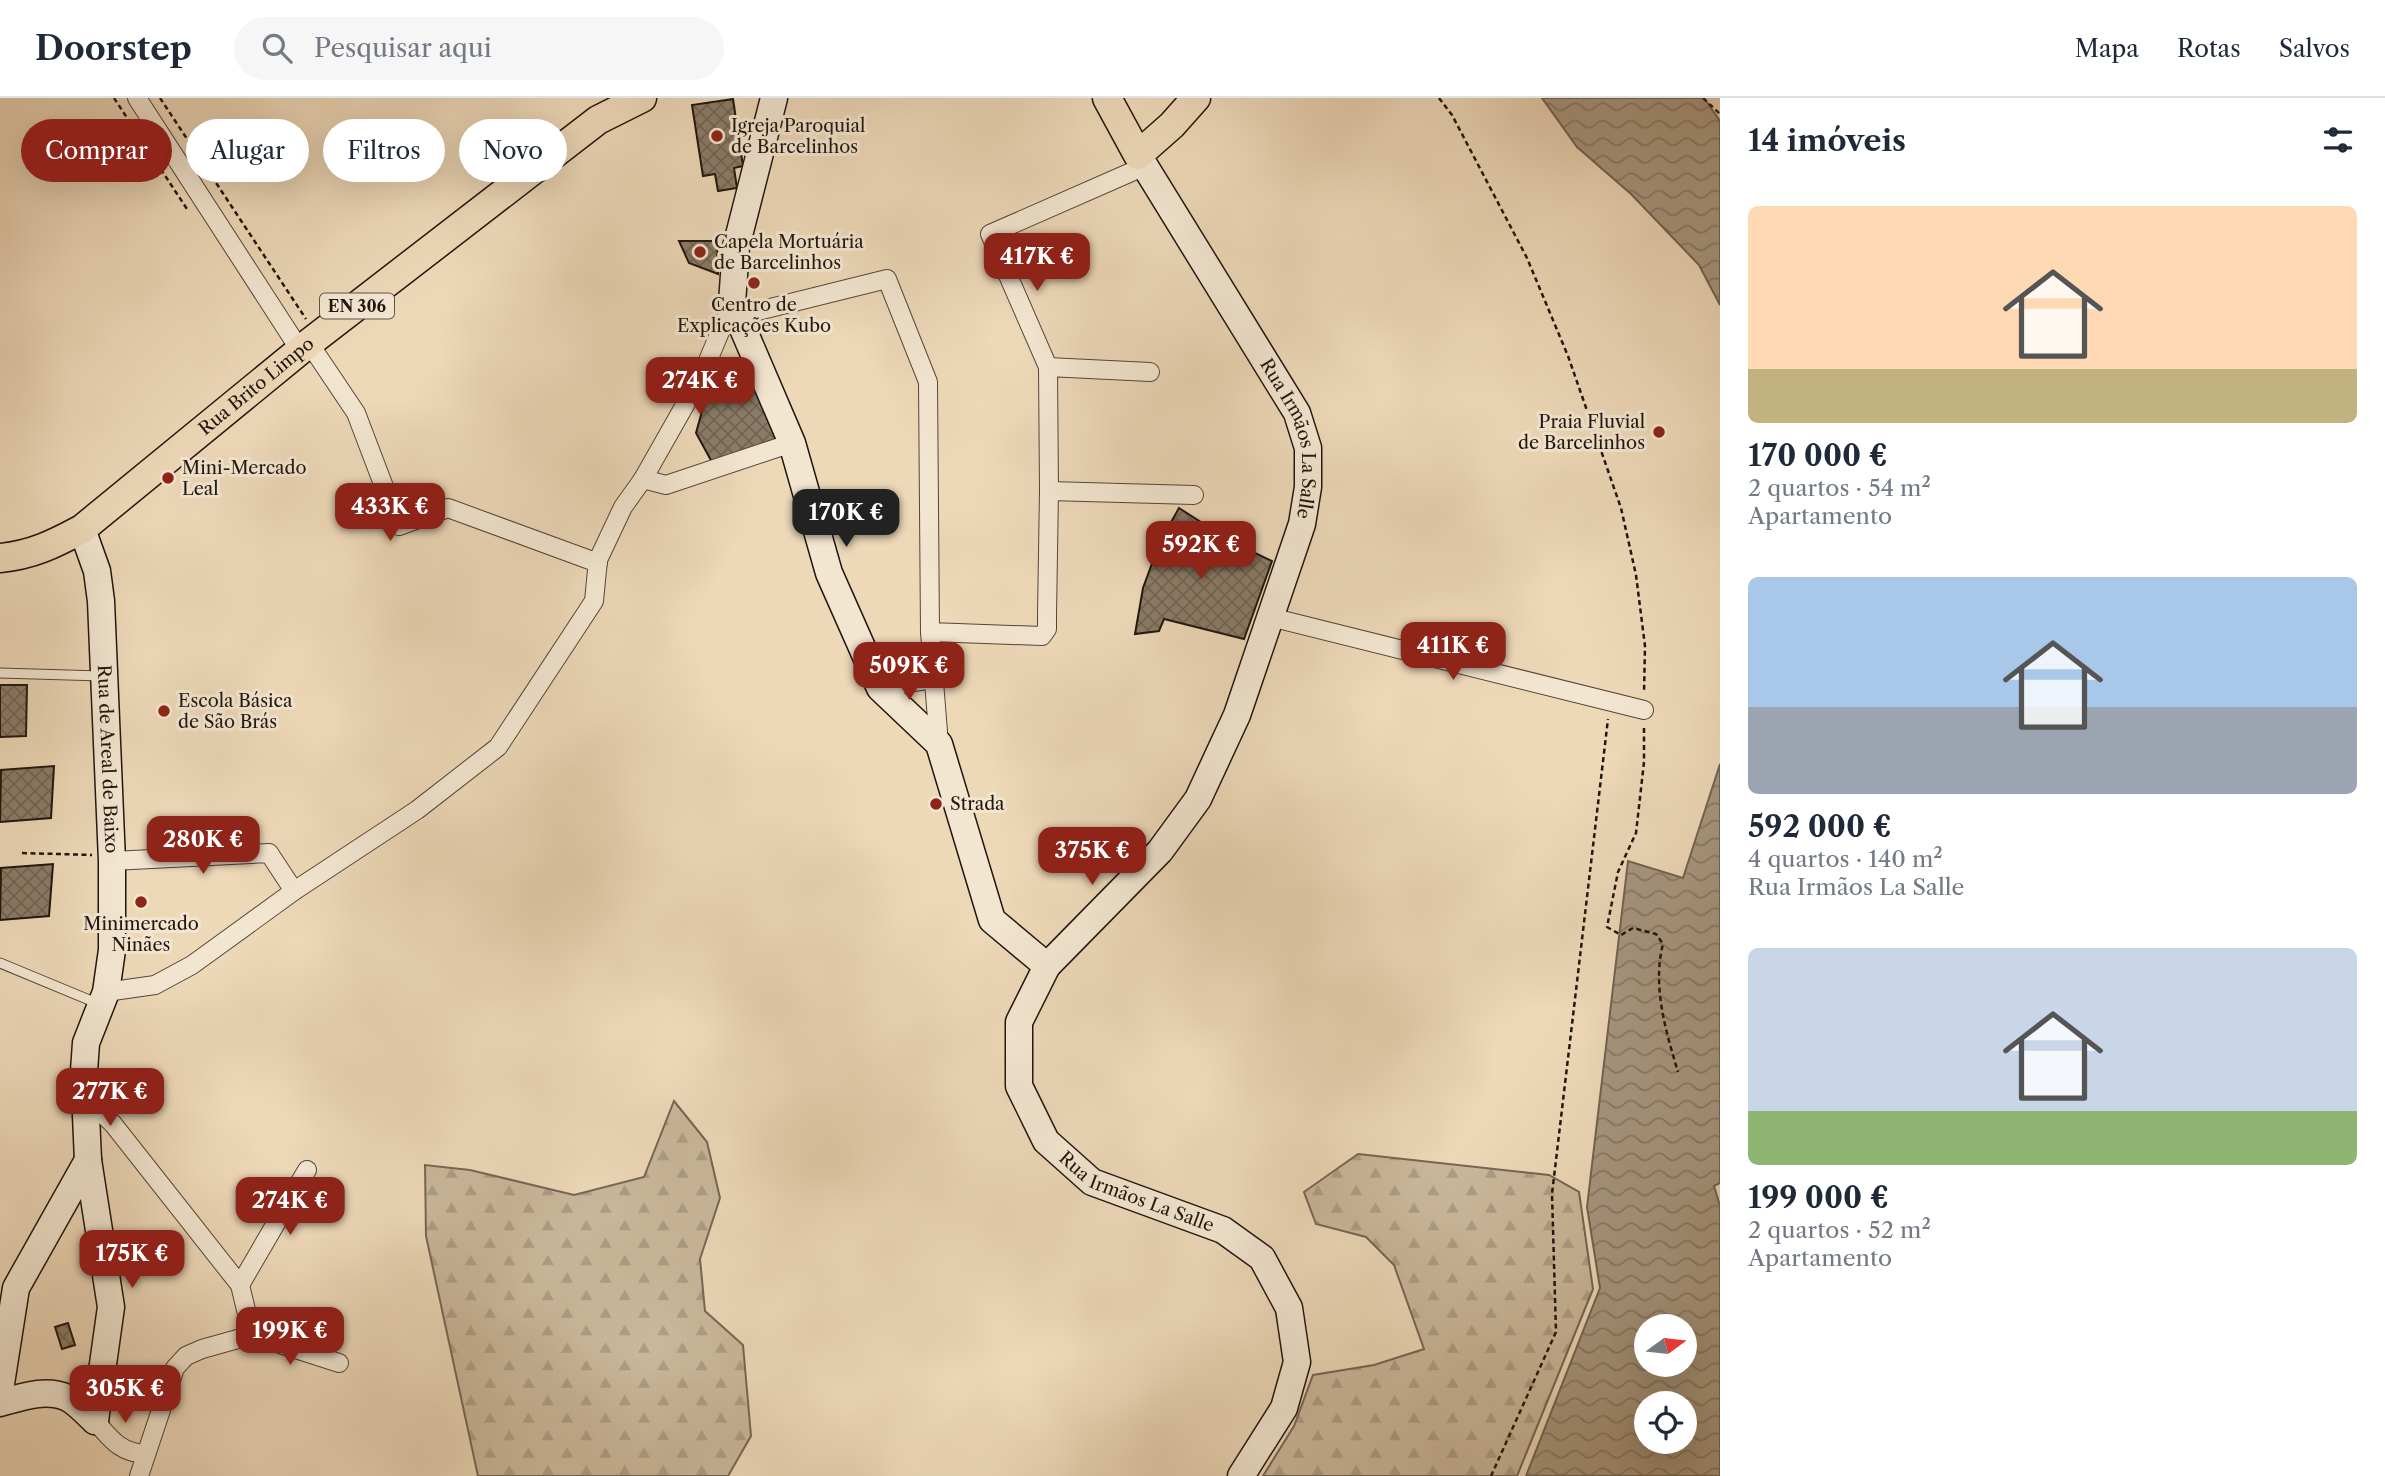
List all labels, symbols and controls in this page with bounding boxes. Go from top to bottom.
search box [234,17,724,80]
text: Doorstep [35,28,192,69]
icon: search [258,29,296,67]
text: Pesquisar aqui [314,32,492,64]
text: Mapa [2075,34,2139,63]
text: Rotas [2177,34,2241,63]
text: Salvos [2279,34,2350,63]
place label: Igreja Paroquial de Barcelinhos [731,115,865,158]
chip: Comprar [21,119,172,182]
chip: Alugar [186,119,309,182]
chip: Filtros [323,119,445,182]
chip: Novo [459,119,567,182]
icon: filters [2319,121,2357,159]
text: 14 imóveis [1748,122,1906,159]
marker: Igreja Paroquial de Barcelinhos [709,128,725,144]
place label: Capela Mortuária de Barcelinhos [714,231,864,274]
pin: 417K € [980,234,1094,293]
text: 417K € [1000,242,1074,270]
marker: Capela Mortuária de Barcelinhos [692,244,708,260]
icon: home [1990,251,2116,377]
marker: Centro de Explicações Kubo [746,275,762,291]
road number: EN 306 [320,294,394,318]
place label: Centro de Explicações Kubo [677,294,831,337]
street label: Rua Brito Limpo [194,333,318,440]
street label: Rua Irmãos La Salle [1255,355,1319,520]
pin: 274K € [643,358,757,417]
text: 274K € [662,366,738,394]
place label: Praia Fluvial de Barcelinhos [1518,411,1645,454]
marker: Praia Fluvial de Barcelinhos [1651,424,1667,440]
text: 170 000 € [1748,437,1888,474]
place label: Mini-Mercado Leal [182,457,307,500]
marker: Mini-Mercado Leal [160,470,176,486]
text: 2 quartos · 54 m² [1748,474,1931,502]
pin: 433K € [333,484,447,543]
pin: 170K € [789,490,903,549]
text: 433K € [351,492,429,520]
text: 170K € [808,498,884,526]
text: Apartamento [1748,502,1892,530]
pin: 592K € [1144,522,1258,581]
text: 592K € [1162,530,1240,558]
pin: 411K € [1396,622,1510,682]
icon: home [1990,622,2116,748]
text: 411K € [1417,631,1489,659]
pin: 509K € [852,642,966,702]
text: 509K € [869,651,949,679]
street label: Rua de Areal de Baixo [93,664,123,854]
place label: Escola Básica de São Brás [178,690,293,733]
marker: Escola Básica de São Brás [156,703,172,719]
place label: Strada [950,793,1005,815]
marker: Strada [928,796,944,812]
text: 592 000 € [1748,808,1892,845]
pin: 280K € [146,816,260,876]
text: 280K € [163,825,243,853]
pin: 375K € [1035,828,1149,887]
text: 375K € [1054,836,1130,864]
text: 4 quartos · 140 m² [1748,845,1943,873]
text: Rua Irmãos La Salle [1748,873,1965,901]
marker: Minimercado Ninães [133,894,149,910]
place label: Minimercado Ninães [83,913,199,956]
icon: home [1990,993,2116,1119]
pin: 277K € [53,1068,167,1128]
text: 277K € [72,1077,148,1105]
street label: Rua Irmãos La Salle [1054,1147,1217,1237]
pin: 274K € [233,1178,347,1237]
text: 199 000 € [1748,1179,1889,1216]
text: 274K € [252,1186,328,1214]
text: 2 quartos · 52 m² [1748,1216,1931,1244]
pin: 175K € [75,1230,189,1290]
text: 175K € [95,1239,169,1267]
text: Apartamento [1748,1244,1892,1272]
pin: 199K € [233,1308,347,1367]
north arrow [1634,1314,1698,1377]
map controls [1634,1314,1697,1454]
text: 199K € [252,1316,328,1344]
pin: 305K € [68,1366,182,1425]
text: 305K € [86,1374,164,1402]
button: locate [1634,1391,1697,1454]

